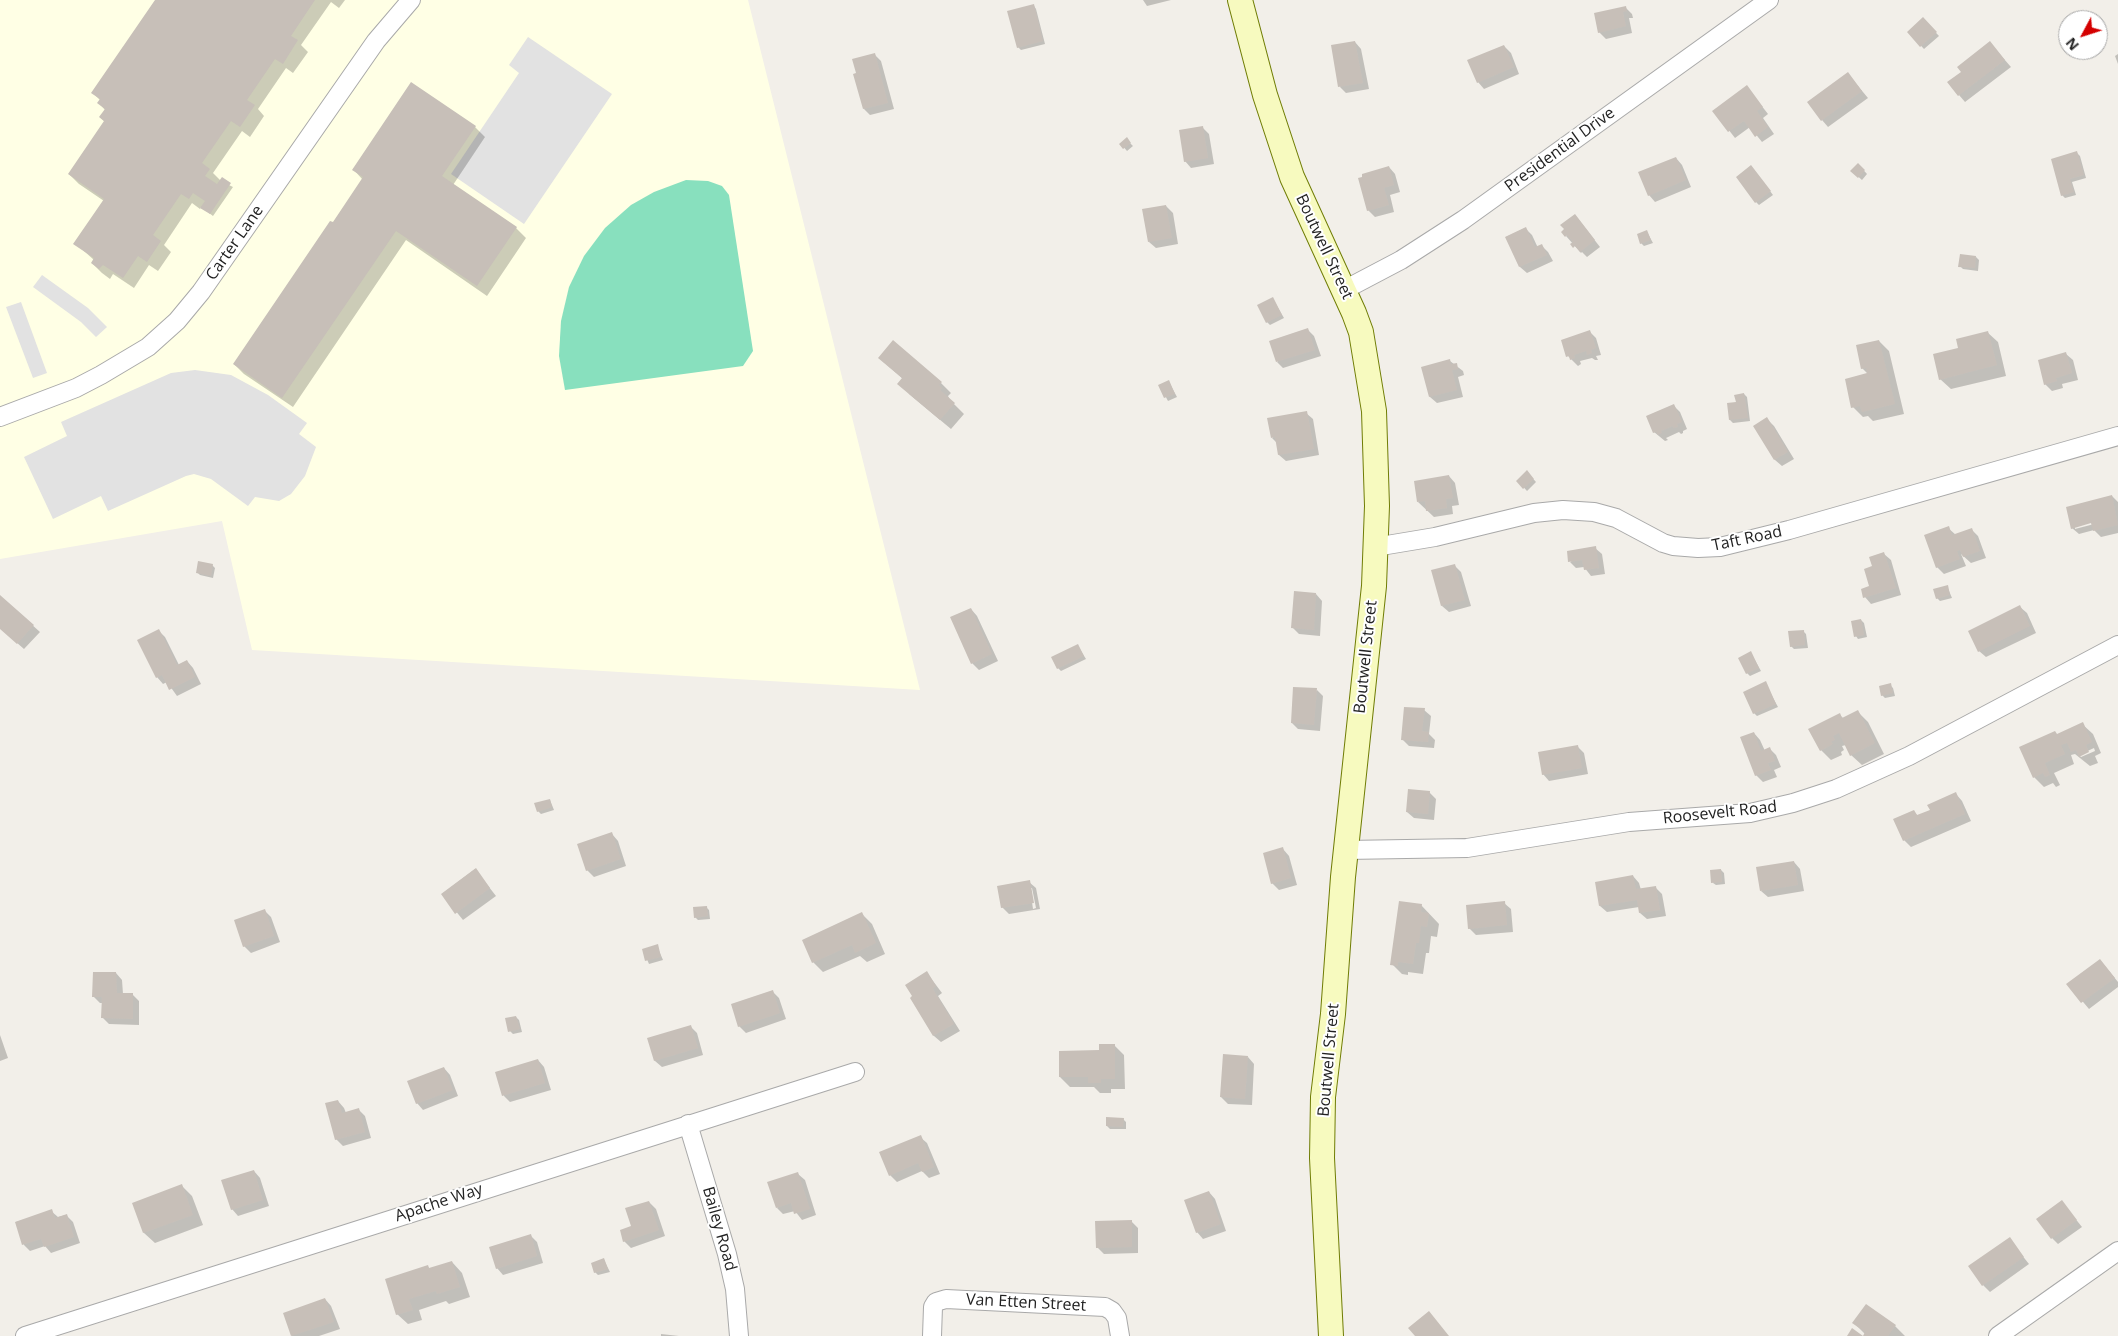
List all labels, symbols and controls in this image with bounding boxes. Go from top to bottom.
north arrow [2058,10,2108,60]
text: N [2061,34,2083,55]
street label: Presidential Drive [1501,104,1619,196]
street label: Boutwell Street [1291,191,1357,303]
street label: Carter Lane [202,202,268,284]
street label: Taft Road [1710,522,1784,556]
street label: Boutwell Street [1351,599,1381,715]
street label: Roosevelt Road [1662,797,1778,829]
street label: Boutwell Street [1314,1002,1344,1118]
street label: Apache Way [393,1180,485,1226]
street label: Bailey Road [698,1185,740,1273]
street label: Van Etten Street [965,1290,1087,1316]

